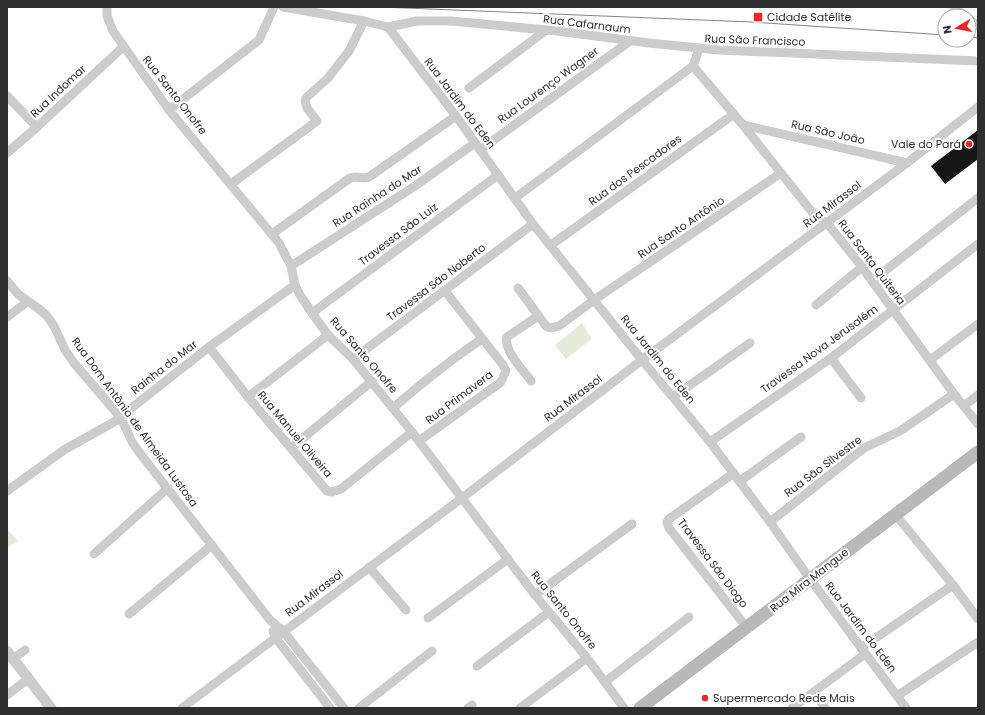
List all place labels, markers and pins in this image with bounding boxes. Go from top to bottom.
place label: Cidade Satélite [767,9,851,25]
marker: Cidade Satélite [752,11,764,23]
place label: Vale do Pará [891,136,961,152]
marker: Vale do Pará [964,139,974,149]
place label: Supermercado Rede Mais [713,690,855,706]
marker: Supermercado Rede Mais [700,693,710,703]

